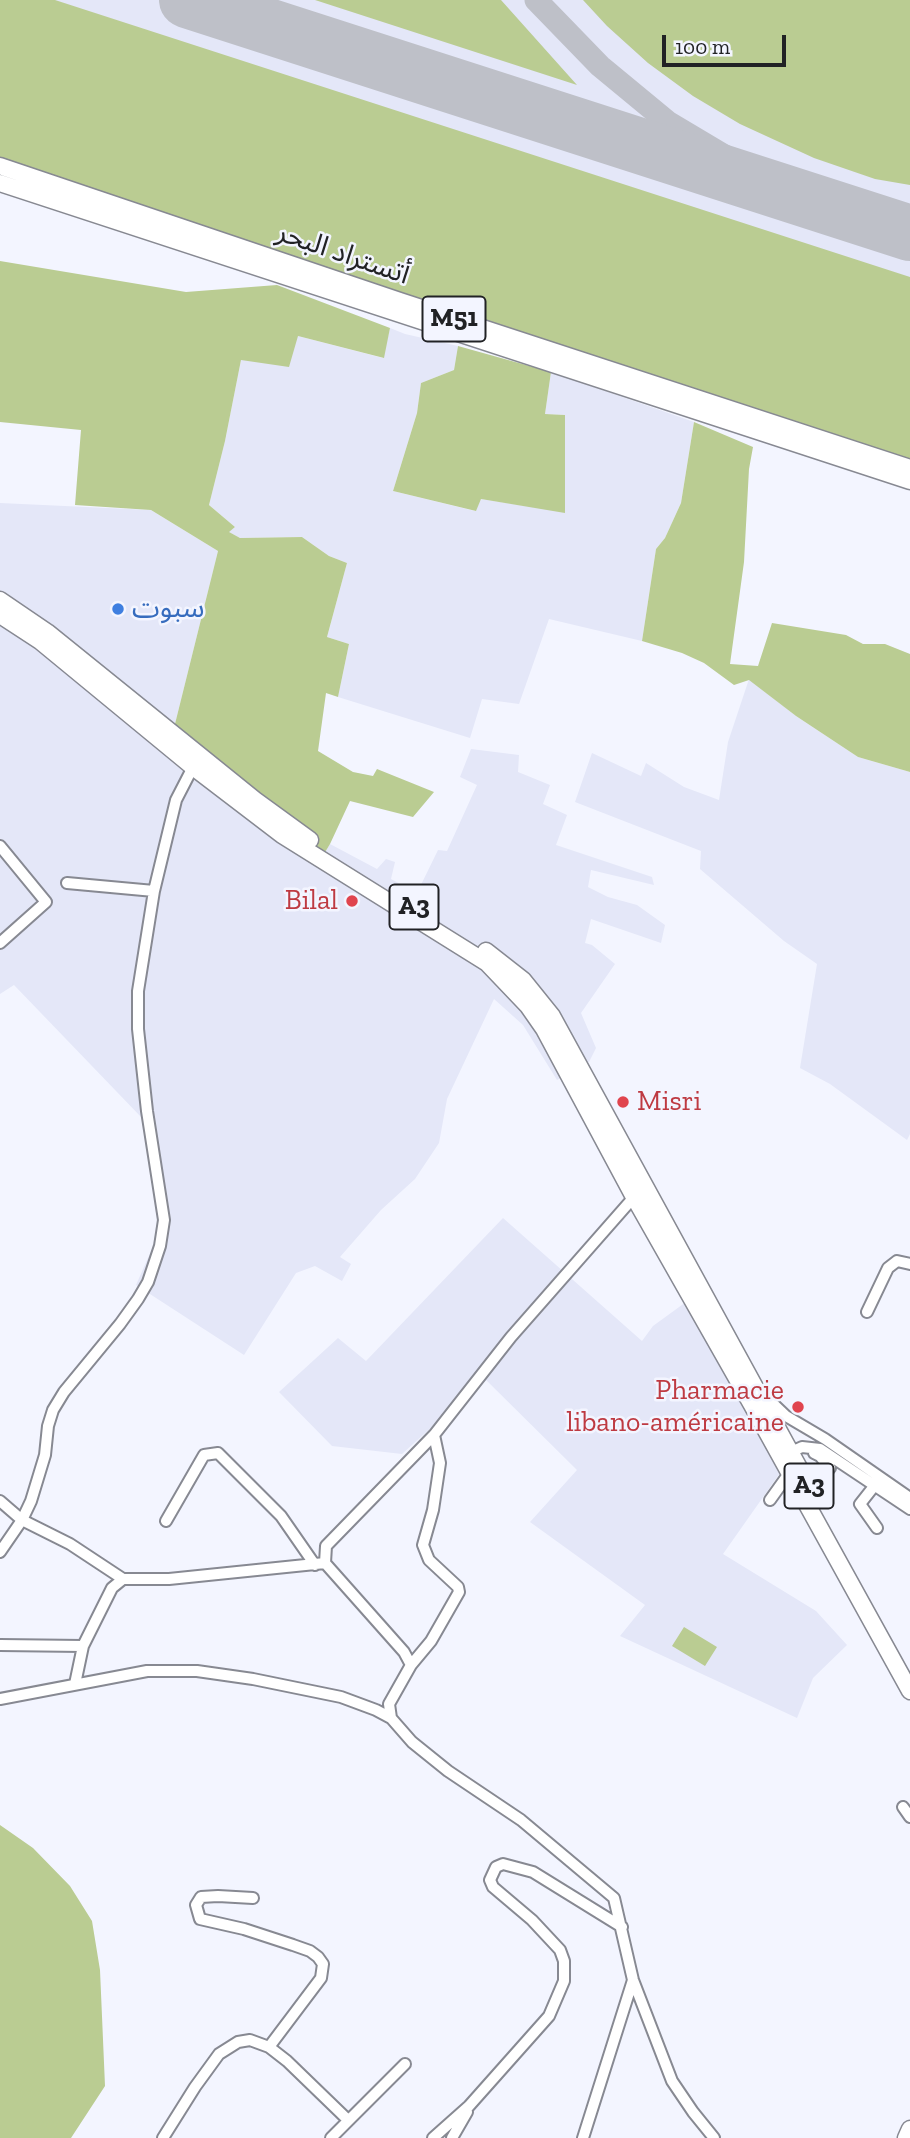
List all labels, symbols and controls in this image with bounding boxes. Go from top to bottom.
scale bar [665,21,789,65]
text: 100 m [675,34,730,59]
street label: أتستراد البحر [272,216,414,292]
road number: M51 [422,296,486,342]
place label: سبوت [132,592,205,626]
marker: سبوت [110,601,126,617]
place label: Bilal [285,884,338,918]
road number: A3 [390,885,438,930]
marker: Bilal [344,893,360,909]
place label: Misri [637,1085,701,1119]
marker: Misri [615,1094,631,1110]
place label: Pharmacie libano-américaine [566,1374,784,1440]
marker: Pharmacie libano-américaine [790,1399,806,1415]
road number: A3 [784,1464,834,1508]

